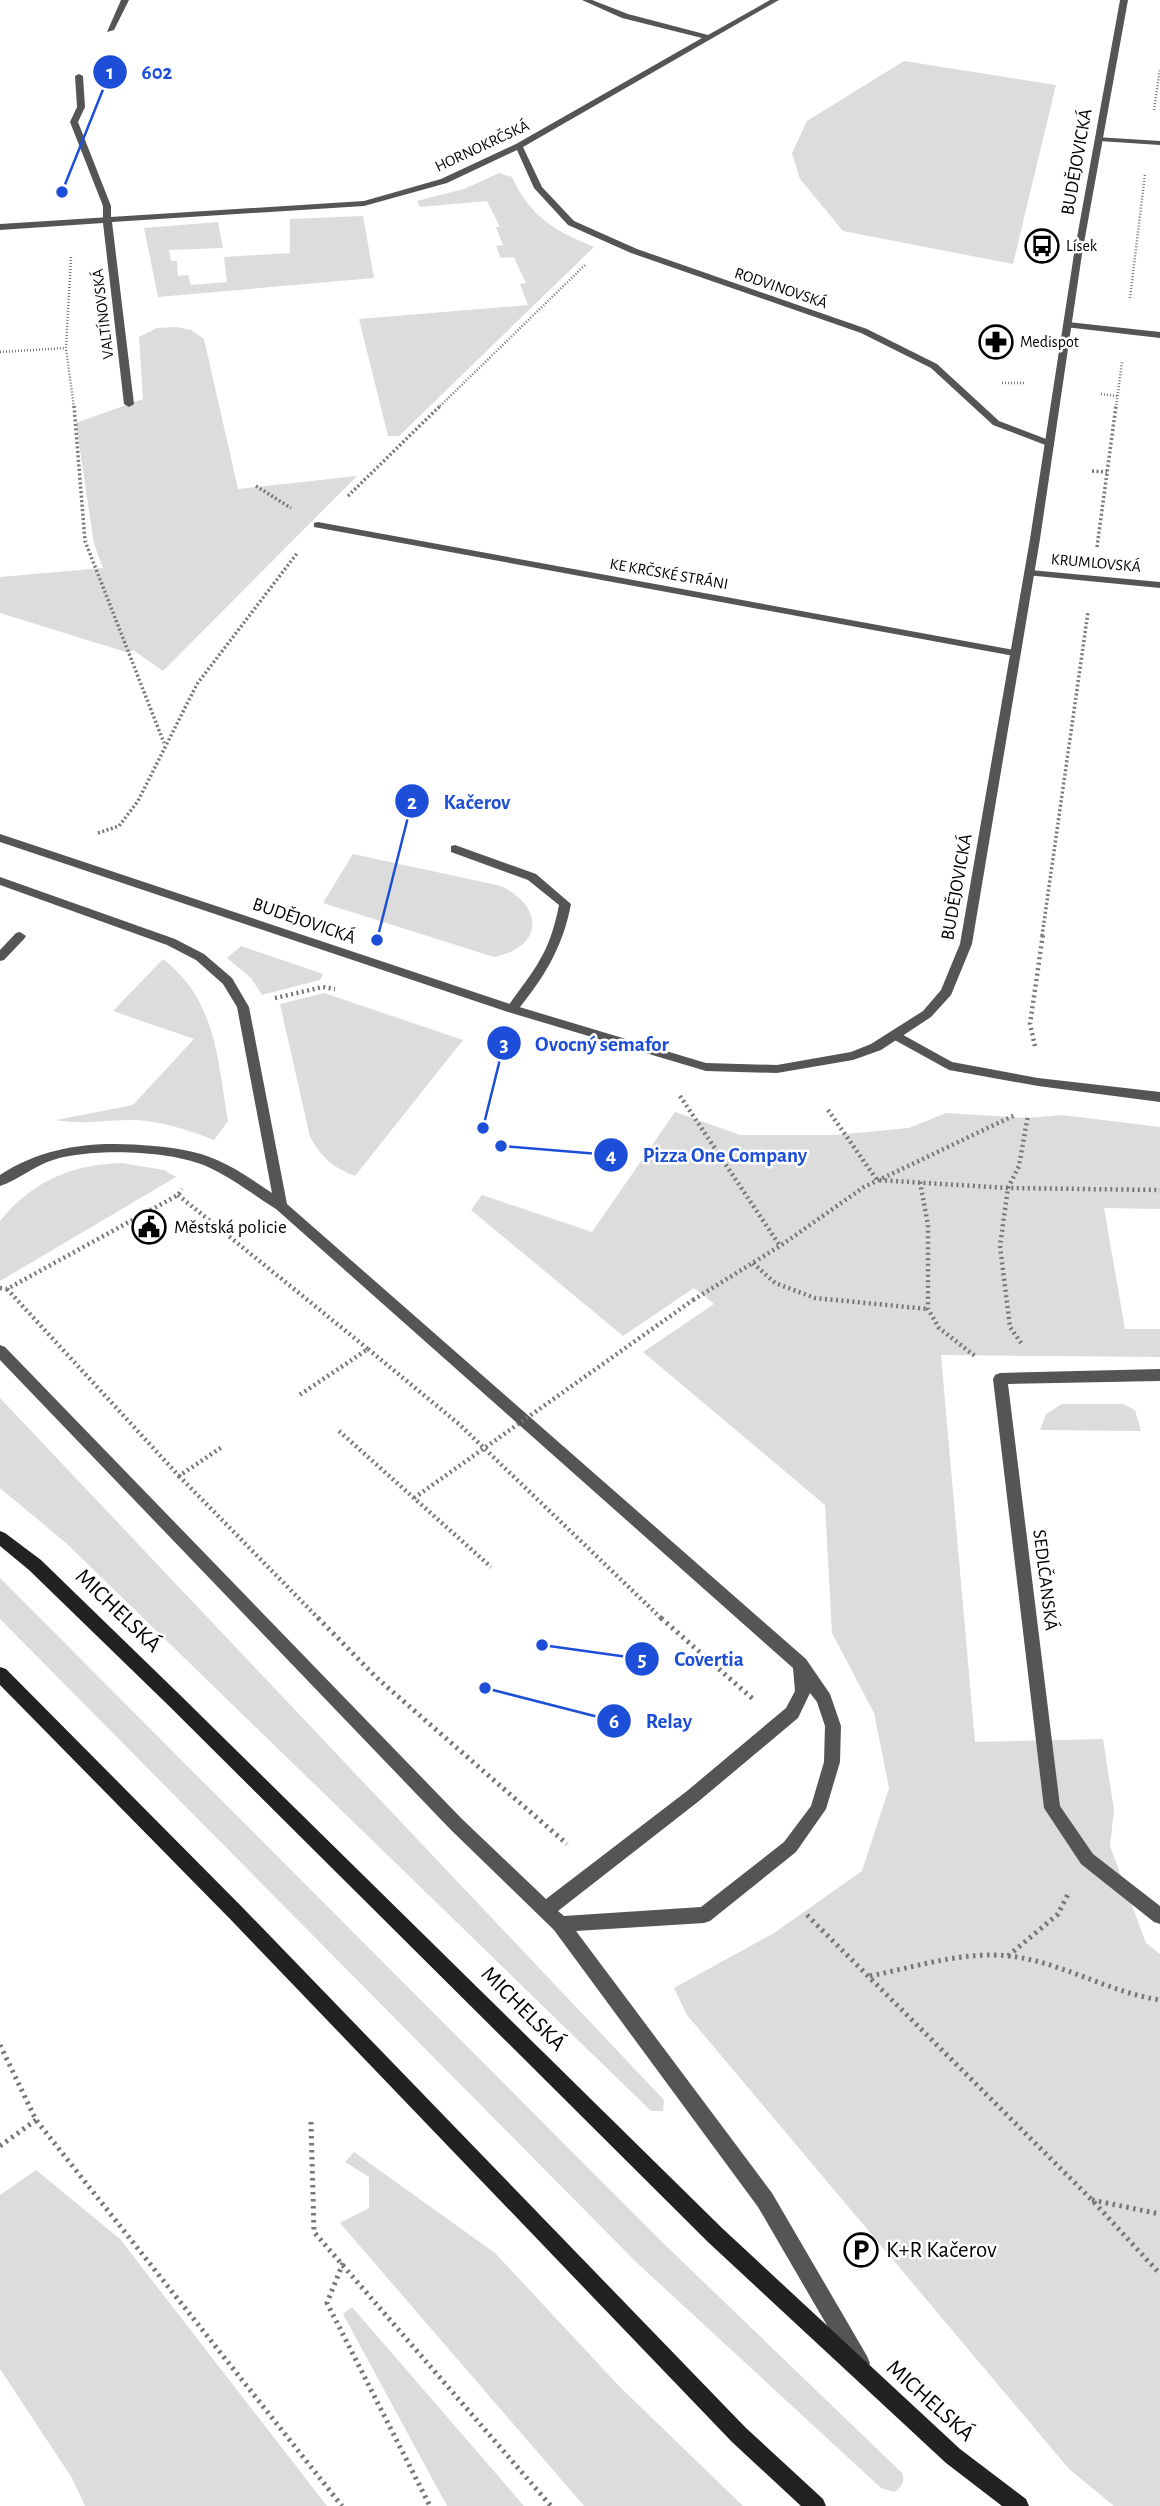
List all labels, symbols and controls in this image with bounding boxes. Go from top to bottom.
callout: 602 [92,51,186,93]
text: 1 [106,62,114,83]
text: 602 [142,62,173,83]
street label: BUDĚJOVICKÁ [1056,107,1096,217]
street label: HORNOKRČSKÁ [432,115,532,175]
bus stop icon: Lísek [1023,227,1061,265]
place label: Lísek [1066,238,1098,254]
street label: RODVINOVSKÁ [732,263,830,311]
street label: VALTÍNOVSKÁ [88,268,116,360]
pharmacy icon: Medispot [977,323,1015,361]
place label: Medispot [1020,334,1079,350]
street label: KRUMLOVSKÁ [1050,549,1142,575]
street label: KE KRČSKÉ STRÁNI [608,554,730,592]
callout: Kačerov [394,780,524,822]
text: 2 [407,792,417,813]
text: Kačerov [444,792,511,813]
street label: BUDĚJOVICKÁ [936,832,976,942]
street label: BUDĚJOVICKÁ [250,893,359,947]
callout: Ovocný semafor [486,1022,683,1064]
text: 3 [499,1034,509,1055]
text: Ovocný semafor [535,1034,670,1055]
callout: Pizza One Company [593,1134,821,1176]
text: 4 [606,1145,616,1166]
text: Pizza One Company [643,1145,808,1166]
public building icon: Městská policie [130,1208,168,1246]
place label: Městská policie [174,1218,287,1237]
street label: SEDLČANSKÁ [1029,1528,1063,1632]
street label: MICHELSKÁ [71,1563,167,1657]
callout: Covertia [625,1638,758,1680]
text: 5 [637,1649,647,1670]
text: Covertia [674,1649,744,1670]
callout: Relay [597,1700,706,1742]
text: 6 [609,1711,619,1732]
text: Relay [646,1711,693,1732]
street label: MICHELSKÁ [476,1960,572,2056]
parking icon: K+R Kačerov [842,2231,880,2269]
place label: K+R Kačerov [886,2239,997,2262]
street label: MICHELSKÁ [882,2354,980,2446]

